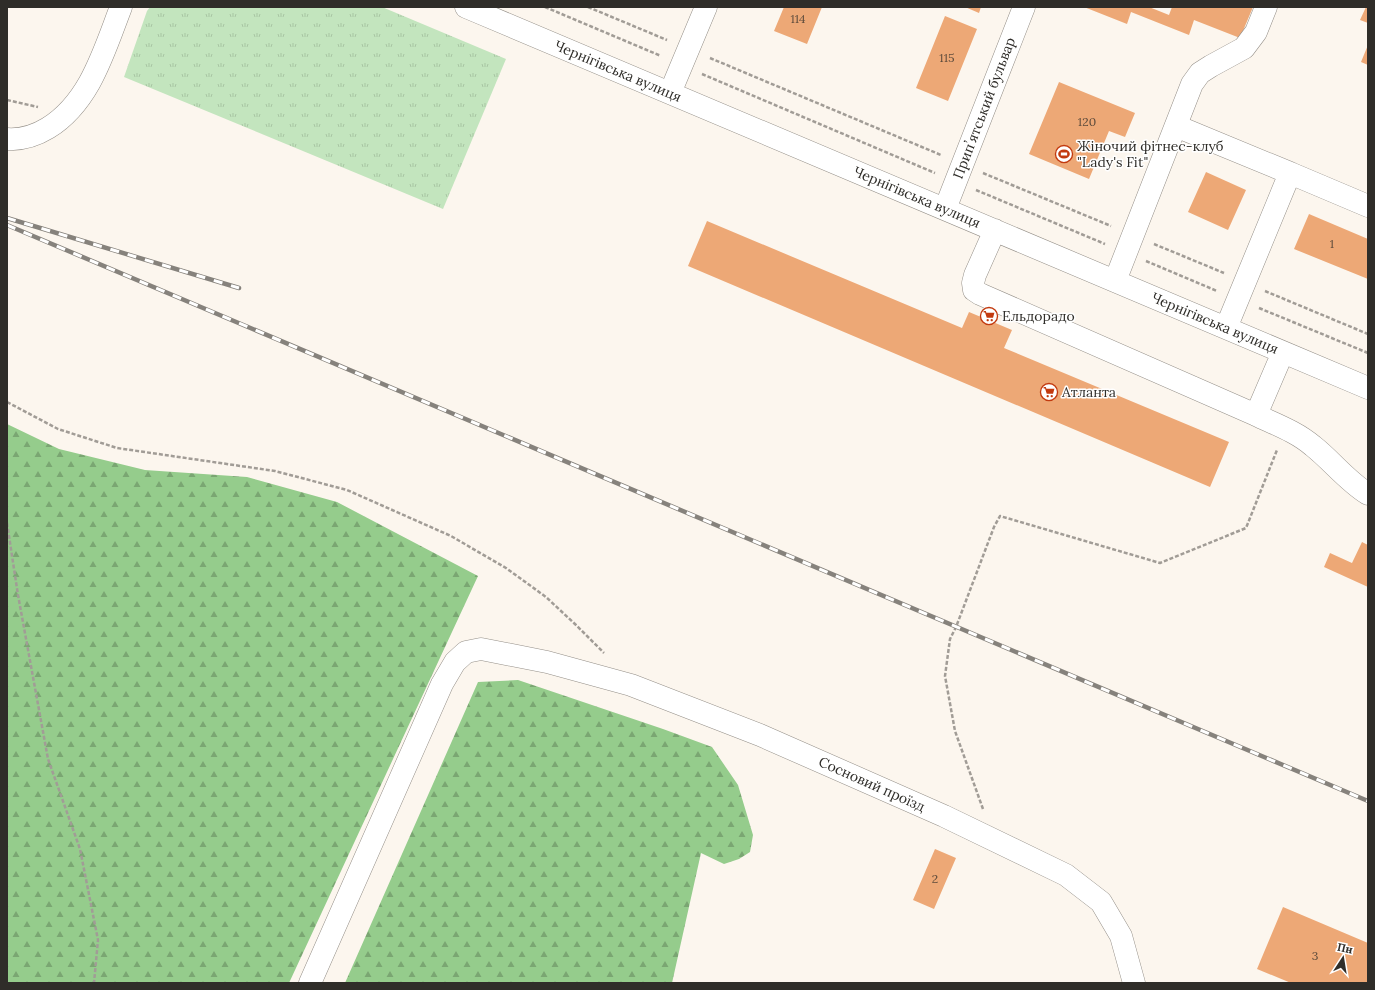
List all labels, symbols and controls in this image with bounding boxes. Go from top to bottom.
house number: 114 [790,11,806,26]
street label: Припʼятський бульвар [949,35,1019,181]
street label: Чернігівська вулиця [552,36,684,106]
house number: 115 [939,50,955,65]
house number: 120 [1078,114,1096,129]
place label: Жіночий фітнес-клуб "Lady's Fit" [1077,137,1224,171]
sports icon: Жіночий фітнес-клуб "Lady's Fit" [1054,144,1074,164]
street label: Чернігівська вулиця [851,162,983,232]
house number: 1 [1330,236,1334,251]
street label: Чернігівська вулиця [1149,288,1281,358]
supermarket icon: Ельдорадо [979,306,999,326]
place label: Ельдорадо [1002,307,1075,325]
supermarket icon: Атланта [1039,382,1059,402]
place label: Атланта [1061,383,1116,401]
street label: Сосновий проїзд [816,752,928,816]
house number: 2 [932,871,938,886]
north arrow [1323,938,1363,978]
text: Пн [1336,940,1354,957]
house number: 3 [1312,948,1319,963]

